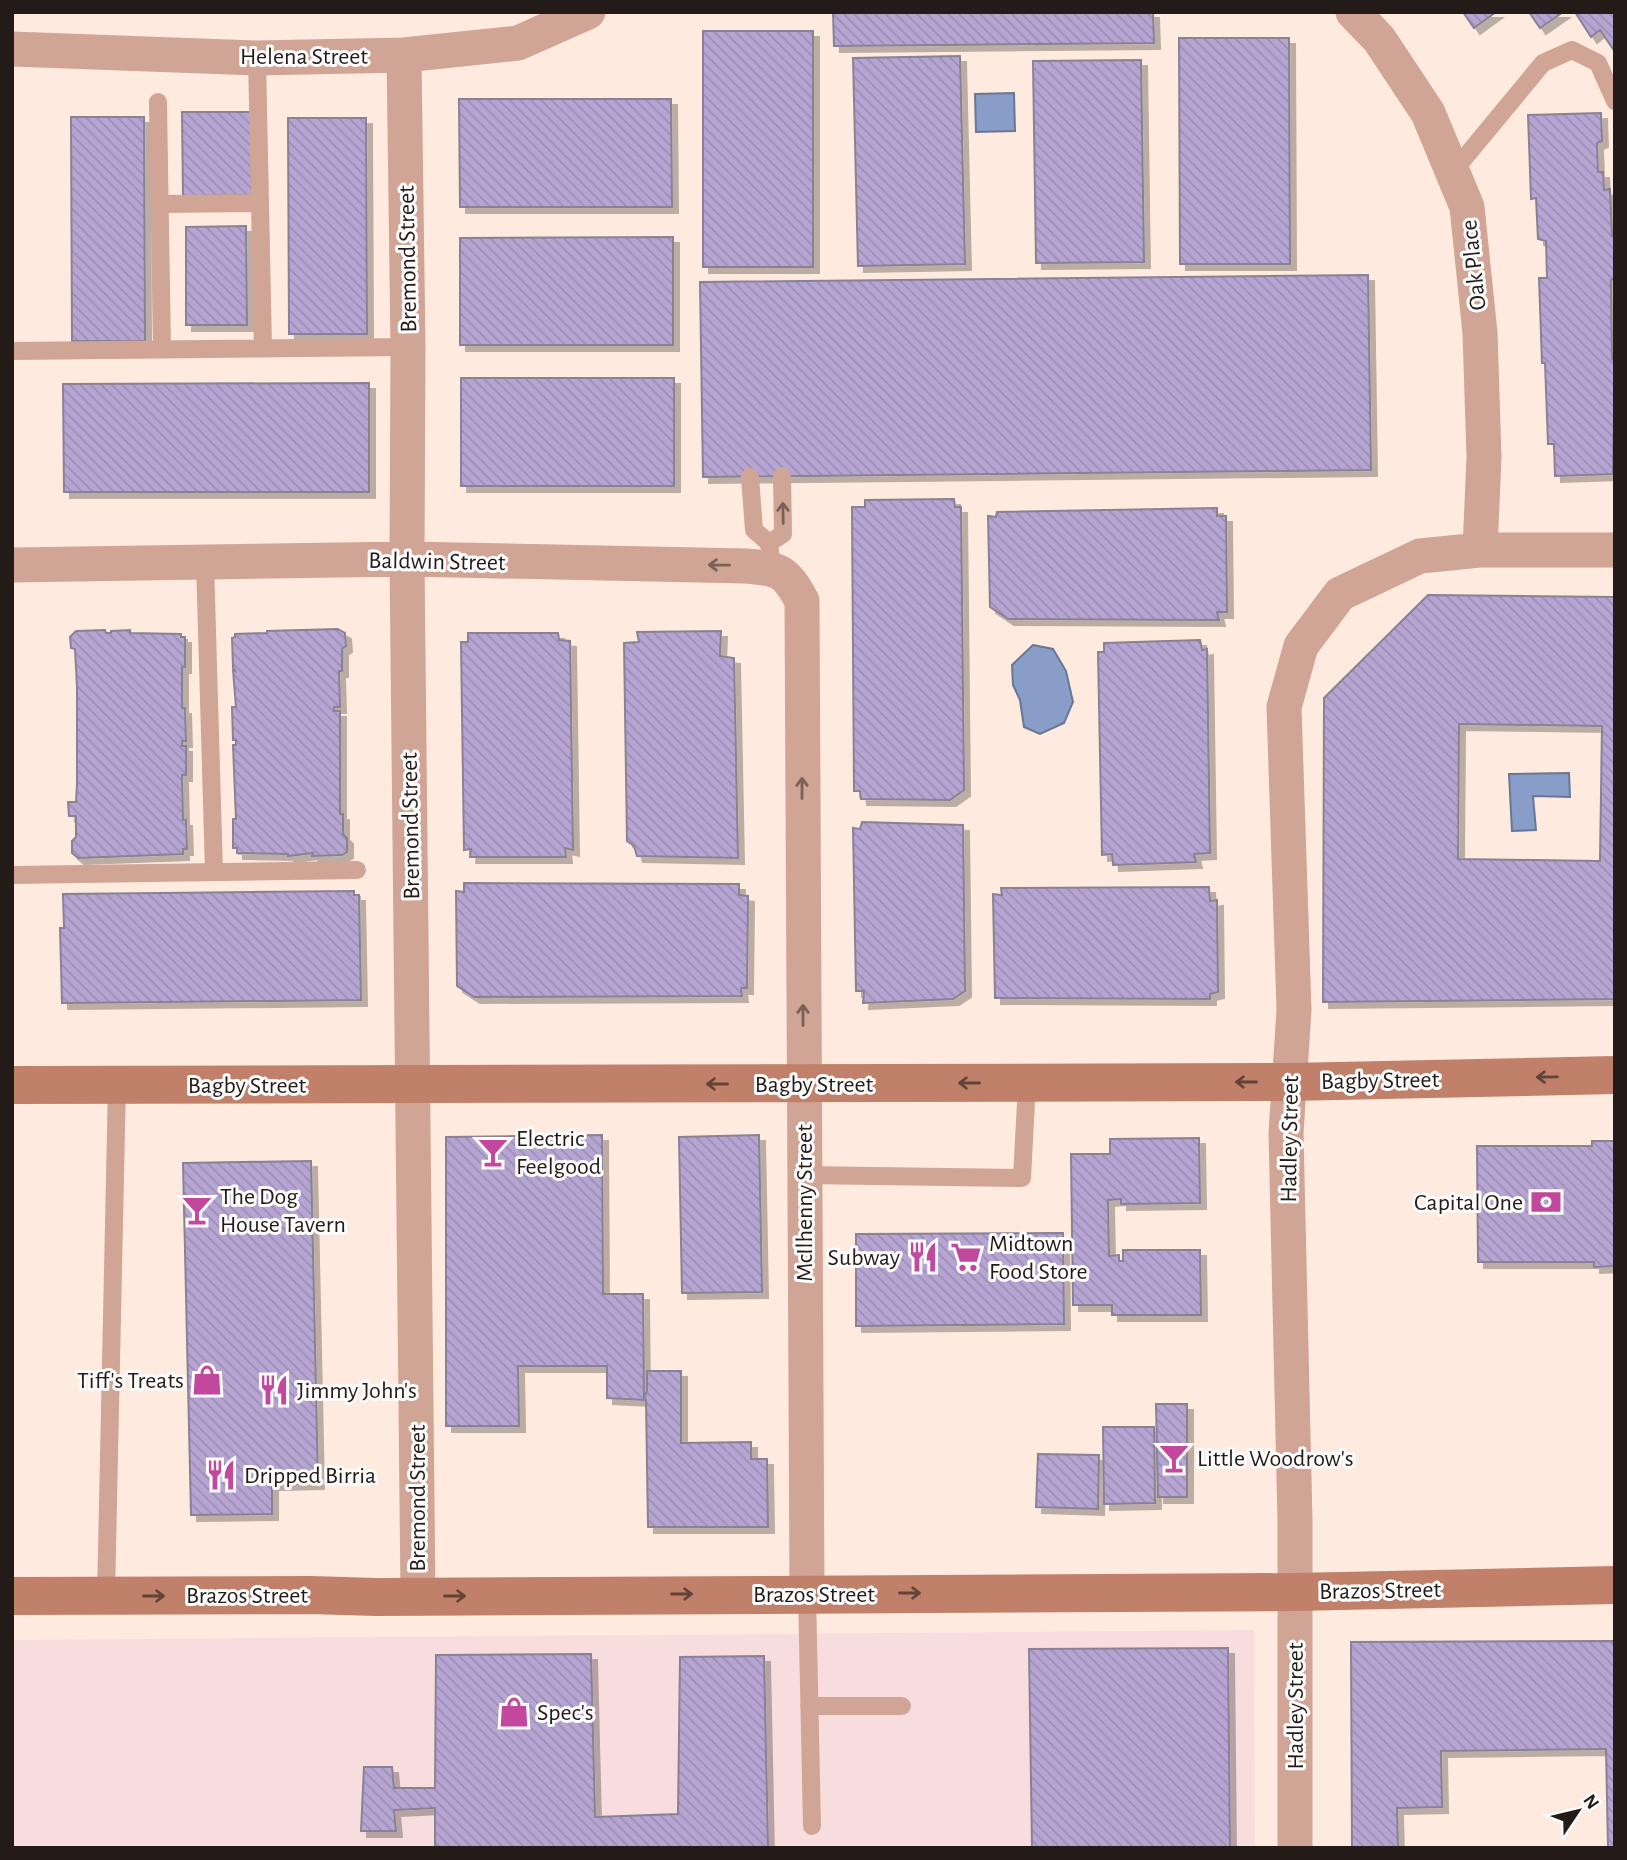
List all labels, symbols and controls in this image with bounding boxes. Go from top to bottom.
street label: Helena Street [240,45,368,69]
street label: Bremond Street [395,185,421,333]
street label: Oak Place [1457,218,1491,311]
one-way arrow [776,502,789,525]
street label: Baldwin Street [368,549,506,575]
one-way arrow [708,559,731,572]
street label: Bremond Street [398,752,424,900]
one-way arrow [795,777,809,800]
one-way arrow [796,1004,810,1027]
street label: Bagby Street [1321,1068,1440,1094]
one-way arrow [1535,1070,1558,1083]
street label: Bagby Street [755,1073,874,1097]
street label: Bagby Street [188,1074,307,1098]
one-way arrow [1234,1075,1257,1089]
street label: Hadley Street [1277,1075,1303,1203]
one-way arrow [958,1076,981,1090]
one-way arrow [706,1077,729,1091]
street label: McIlhenny Street [793,1124,817,1282]
place label: Electric Feelgood [516,1127,601,1179]
bar icon: Electric Feelgood [476,1135,510,1169]
place label: The Dog House Tavern [220,1185,346,1237]
bank icon: Capital One [1529,1185,1563,1219]
place label: Capital One [1414,1191,1523,1215]
bar icon: The Dog House Tavern [180,1193,214,1227]
place label: Midtown Food Store [989,1232,1088,1284]
restaurant icon: Subway [906,1240,940,1274]
supermarket icon: Midtown Food Store [949,1240,983,1274]
place label: Subway [828,1246,900,1270]
shop icon: Tiff's Treats [190,1363,224,1397]
place label: Tiff's Treats [77,1369,184,1393]
restaurant icon: Jimmy John's [257,1373,291,1407]
place label: Jimmy John's [297,1379,417,1403]
street label: Bremond Street [406,1424,430,1572]
bar icon: Little Woodrow's [1157,1441,1191,1475]
place label: Little Woodrow's [1197,1447,1354,1471]
restaurant icon: Dripped Birria [204,1458,238,1492]
place label: Dripped Birria [244,1464,376,1488]
street label: Brazos Street [1319,1578,1442,1604]
street label: Brazos Street [753,1583,875,1607]
street label: Brazos Street [186,1584,308,1608]
one-way arrow [898,1586,921,1600]
one-way arrow [671,1587,694,1601]
one-way arrow [142,1589,165,1603]
one-way arrow [443,1589,466,1603]
street label: Hadley Street [1284,1642,1308,1770]
shop icon: Spec's [497,1695,531,1729]
place label: Spec's [537,1701,594,1725]
north arrow [1543,1776,1613,1846]
text: N [1579,1791,1602,1813]

